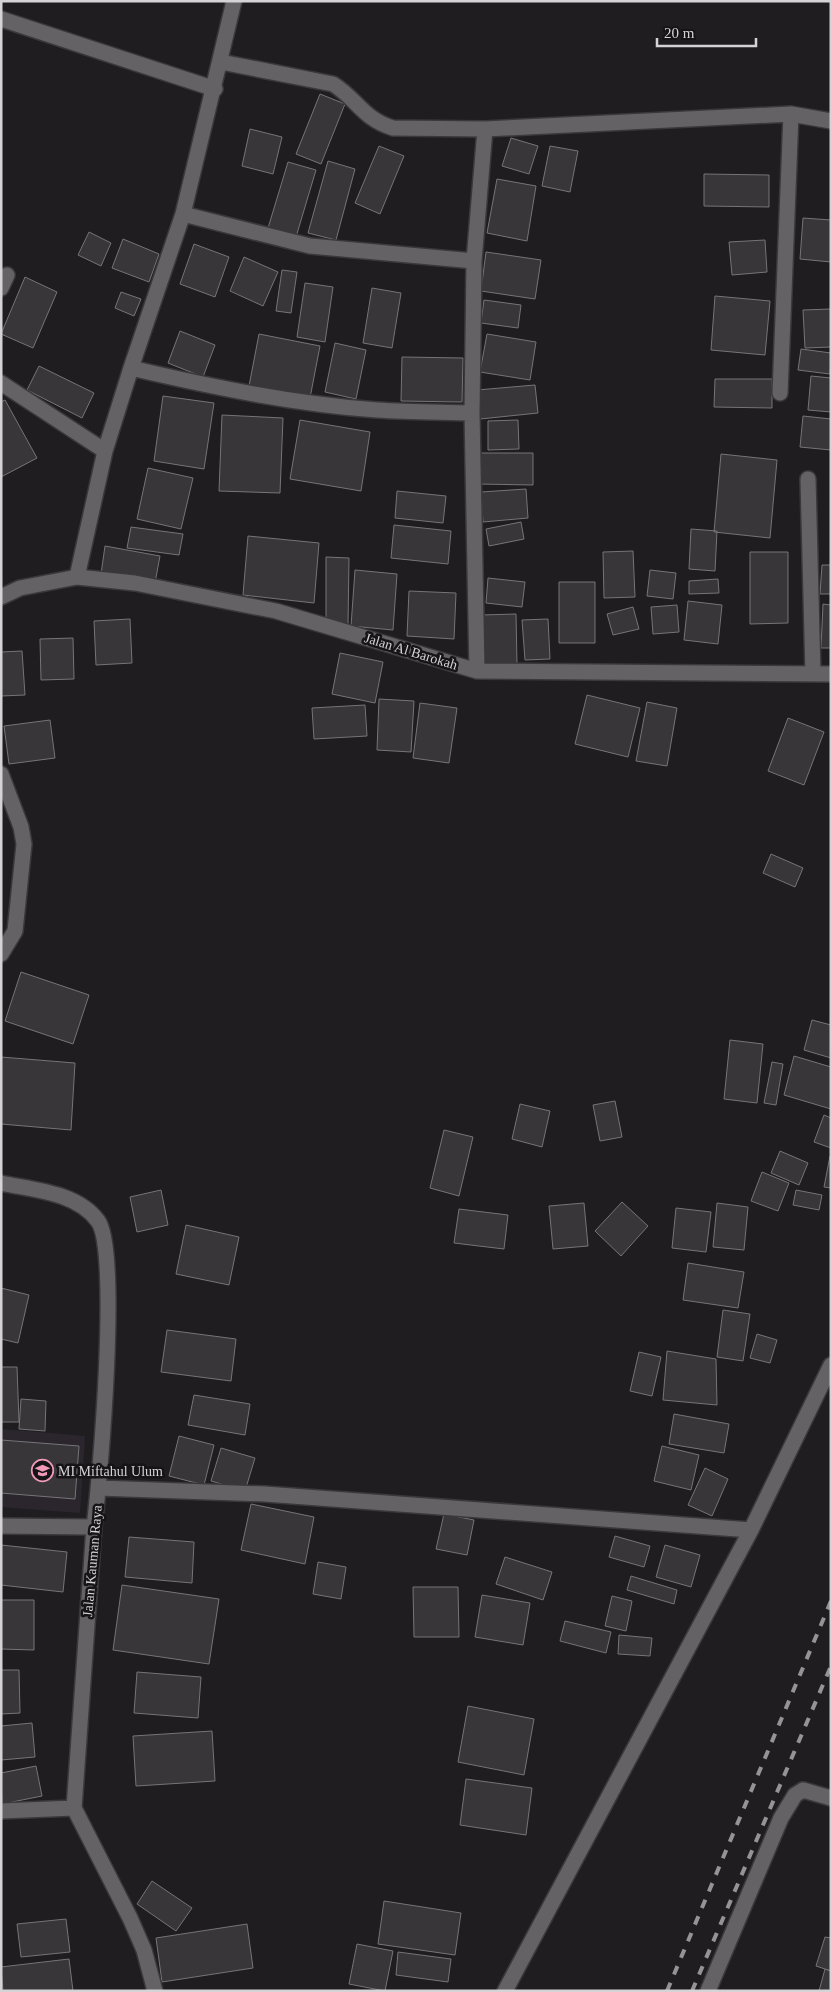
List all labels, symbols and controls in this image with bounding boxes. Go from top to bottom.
scale bar [657,15,756,47]
text: 20 m [664,25,695,41]
street label: Jalan Al Barokah [363,630,459,673]
school or university icon: MI Miftahul Ulum [30,1459,54,1483]
place label: MI Miftahul Ulum [58,1464,163,1479]
street label: Jalan Kauman Raya [80,1504,105,1617]

